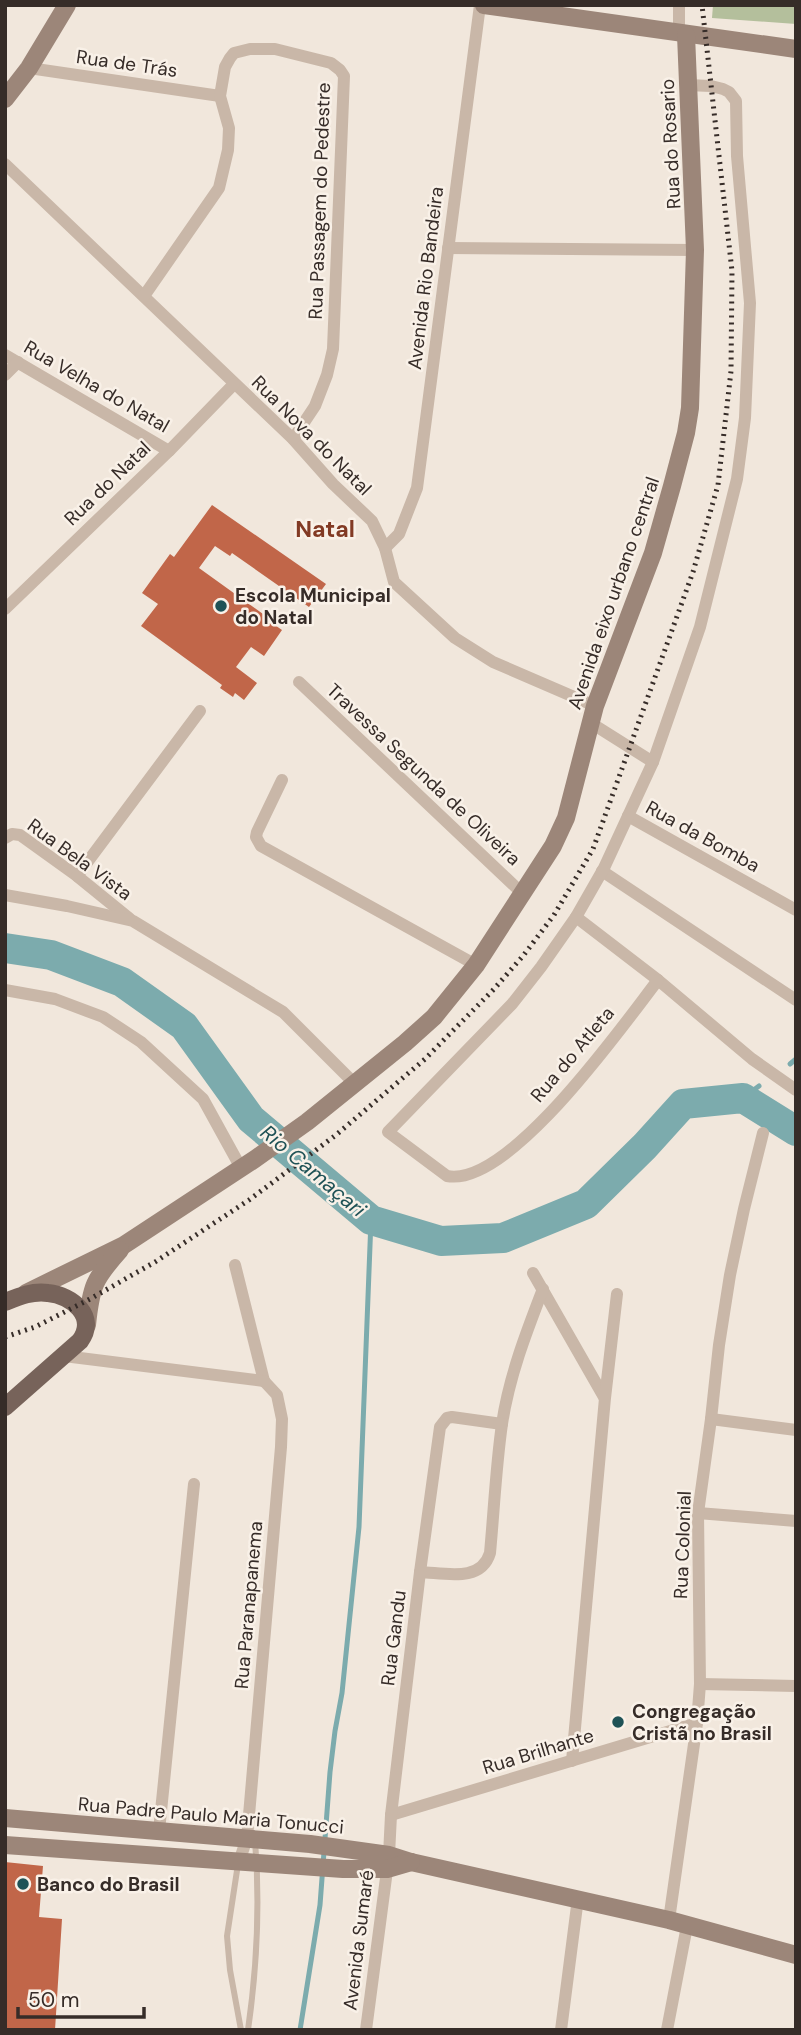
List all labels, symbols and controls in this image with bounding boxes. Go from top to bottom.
street label: Rua de Trás [75,44,179,83]
street label: Rua do Rosario [655,78,686,210]
street label: Rua Passagem do Pedestre [303,82,336,320]
street label: Avenida Rio Bandeira [402,185,449,371]
street label: Rua Velha do Natal [20,335,174,438]
street label: Rua Nova do Natal [246,370,377,501]
street label: Rua do Natal [59,436,156,531]
street label: Avenida eixo urbano central [562,474,665,713]
district label: Natal [295,514,355,544]
place label: Escola Municipal do Natal [235,583,391,630]
marker: Escola Municipal do Natal [213,598,229,614]
street label: Travessa Segunda de Oliveira [321,678,526,871]
street label: Rua da Bomba [641,795,764,878]
street label: Rua Bela Vista [22,813,137,906]
street label: Rua do Atleta [525,1001,620,1107]
water label: Rio Camaçari [254,1119,372,1224]
street label: Rua Colonial [668,1491,697,1599]
street label: Rua Paranapanema [229,1520,268,1690]
street label: Rua Gandu [375,1589,412,1687]
place label: Congregação Cristã no Brasil [632,1699,772,1746]
marker: Congregação Cristã no Brasil [610,1714,626,1730]
street label: Rua Brilhante [480,1723,597,1780]
street label: Rua Padre Paulo Maria Tonucci [77,1791,345,1840]
street label: Avenida Sumaré [337,1868,380,2012]
place label: Banco do Brasil [37,1872,179,1897]
marker: Banco do Brasil [15,1876,31,1892]
scale bar [18,1976,144,2020]
text: 50 m [28,1986,79,2014]

